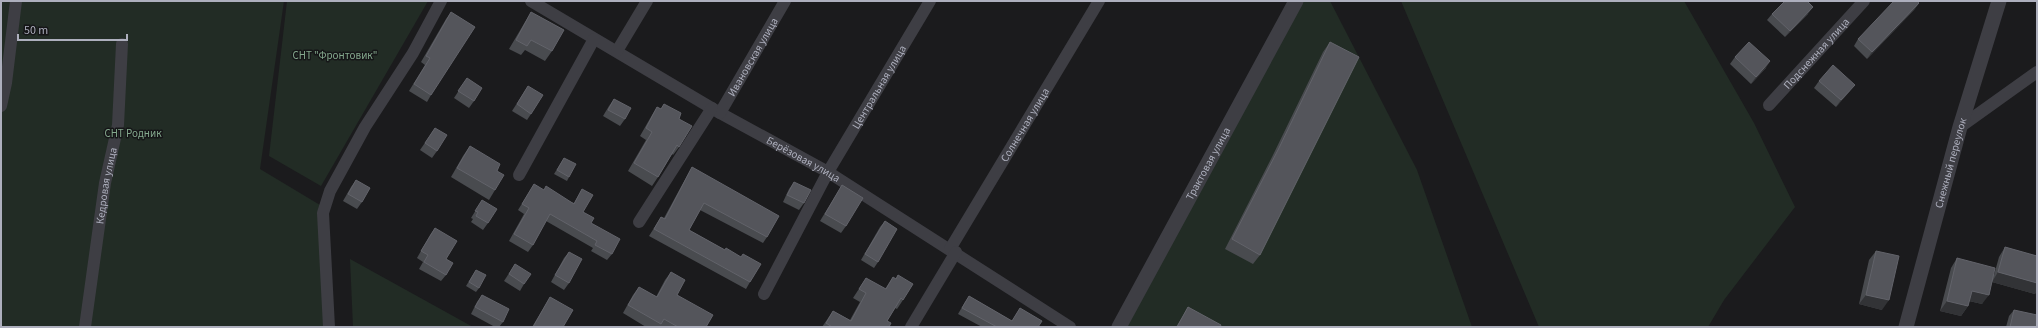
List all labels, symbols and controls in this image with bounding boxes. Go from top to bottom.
street label: Подснежная улица [1780,14,1853,92]
street label: Ивановская улица [724,15,781,99]
scale bar [18,16,127,42]
text: 50 m [24,22,48,39]
street label: Центральная улица [848,42,910,131]
park label: СНТ "Фронтовик" [293,48,377,63]
street label: Солнечная улица [997,85,1053,165]
street label: Снежный переулок [1931,115,1970,210]
street label: Трактовая улица [1182,124,1234,203]
park label: СНТ Родник [104,126,162,141]
street label: Берёзовая улица [764,132,843,186]
street label: Кедровая улица [92,146,120,225]

